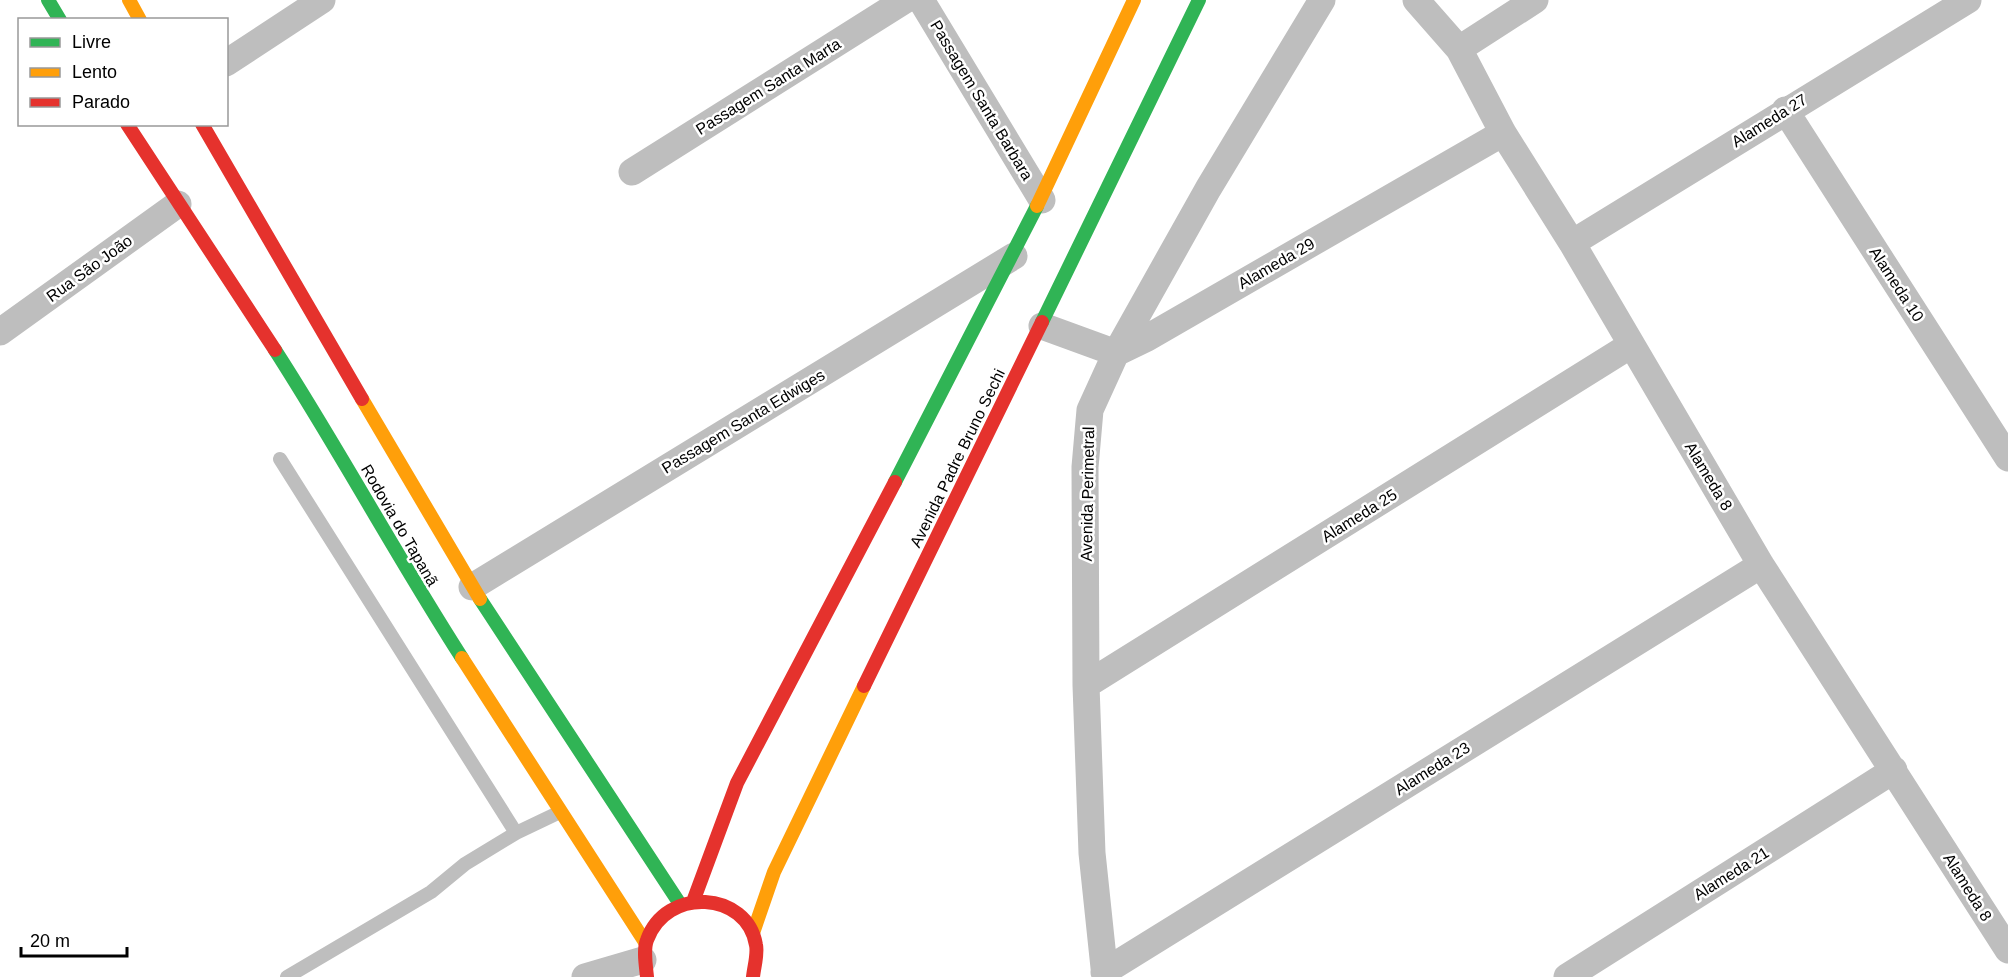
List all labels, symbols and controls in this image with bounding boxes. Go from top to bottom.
street label: Passagem Santa Barbara [927,17,1036,183]
legend [18,18,228,126]
text: Livre [72,32,111,52]
street label: Passagem Santa Marta [693,35,844,138]
text: Lento [72,62,117,82]
street label: Alameda 27 [1729,91,1810,150]
text: Parado [72,92,130,112]
street label: Rua São João [43,232,135,305]
street label: Alameda 29 [1235,235,1318,292]
street label: Alameda 10 [1866,244,1927,325]
street label: Passagem Santa Edwiges [659,366,828,477]
street label: Avenida Padre Bruno Sechi [907,366,1008,550]
street label: Avenida Perimetral [1078,426,1097,562]
street label: Alameda 8 [1682,439,1736,514]
street label: Rodovia do Tapanã [358,461,441,589]
street label: Alameda 25 [1319,486,1400,545]
street label: Alameda 23 [1392,739,1473,798]
street label: Alameda 21 [1691,844,1772,903]
street label: Alameda 8 [1940,850,1995,924]
scale bar [21,920,128,958]
text: 20 m [30,931,70,951]

